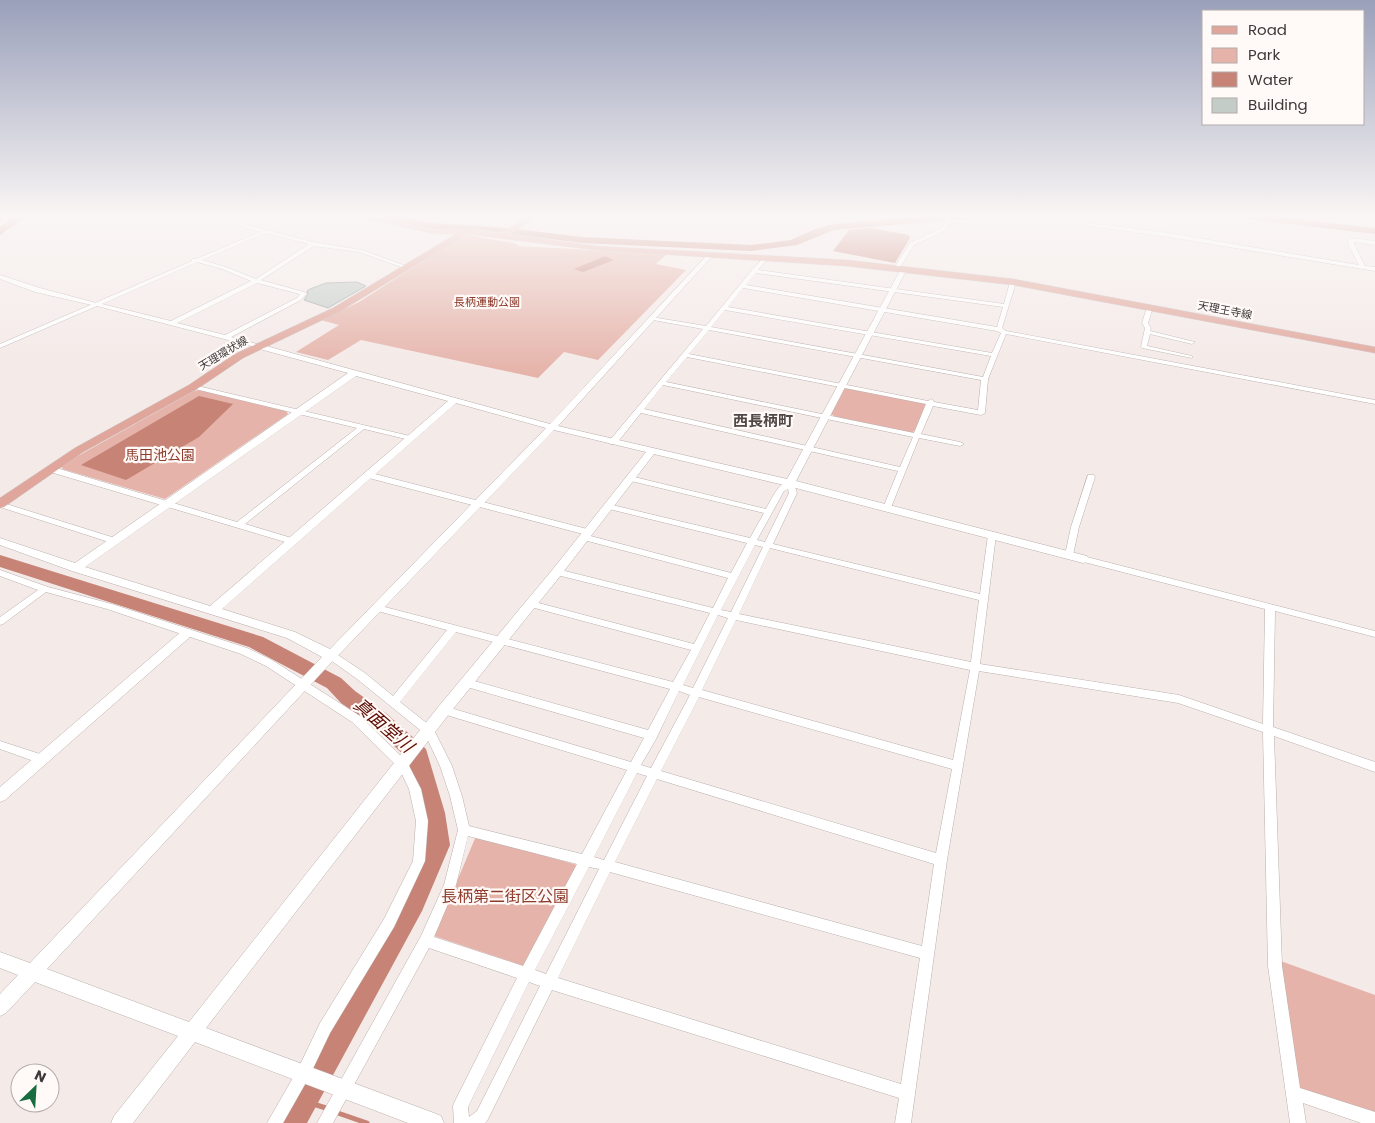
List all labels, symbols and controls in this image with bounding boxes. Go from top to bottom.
legend [1202,10,1365,125]
text: Road [1248,19,1287,40]
text: Park [1248,44,1280,65]
text: Water [1248,69,1294,90]
text: Building [1248,94,1308,115]
park label: 長柄運動公園 [454,294,520,310]
street label: 天理王寺線 [1196,297,1254,323]
street label: 天理環状線 [195,332,251,374]
district label: 西長柄町 [733,410,793,431]
park label: 馬田池公園 [125,445,195,465]
water label: 真面堂川 [349,692,421,759]
park label: 長柄第二街区公園 [441,885,569,908]
north arrow [10,1063,60,1113]
text: N [31,1065,49,1088]

